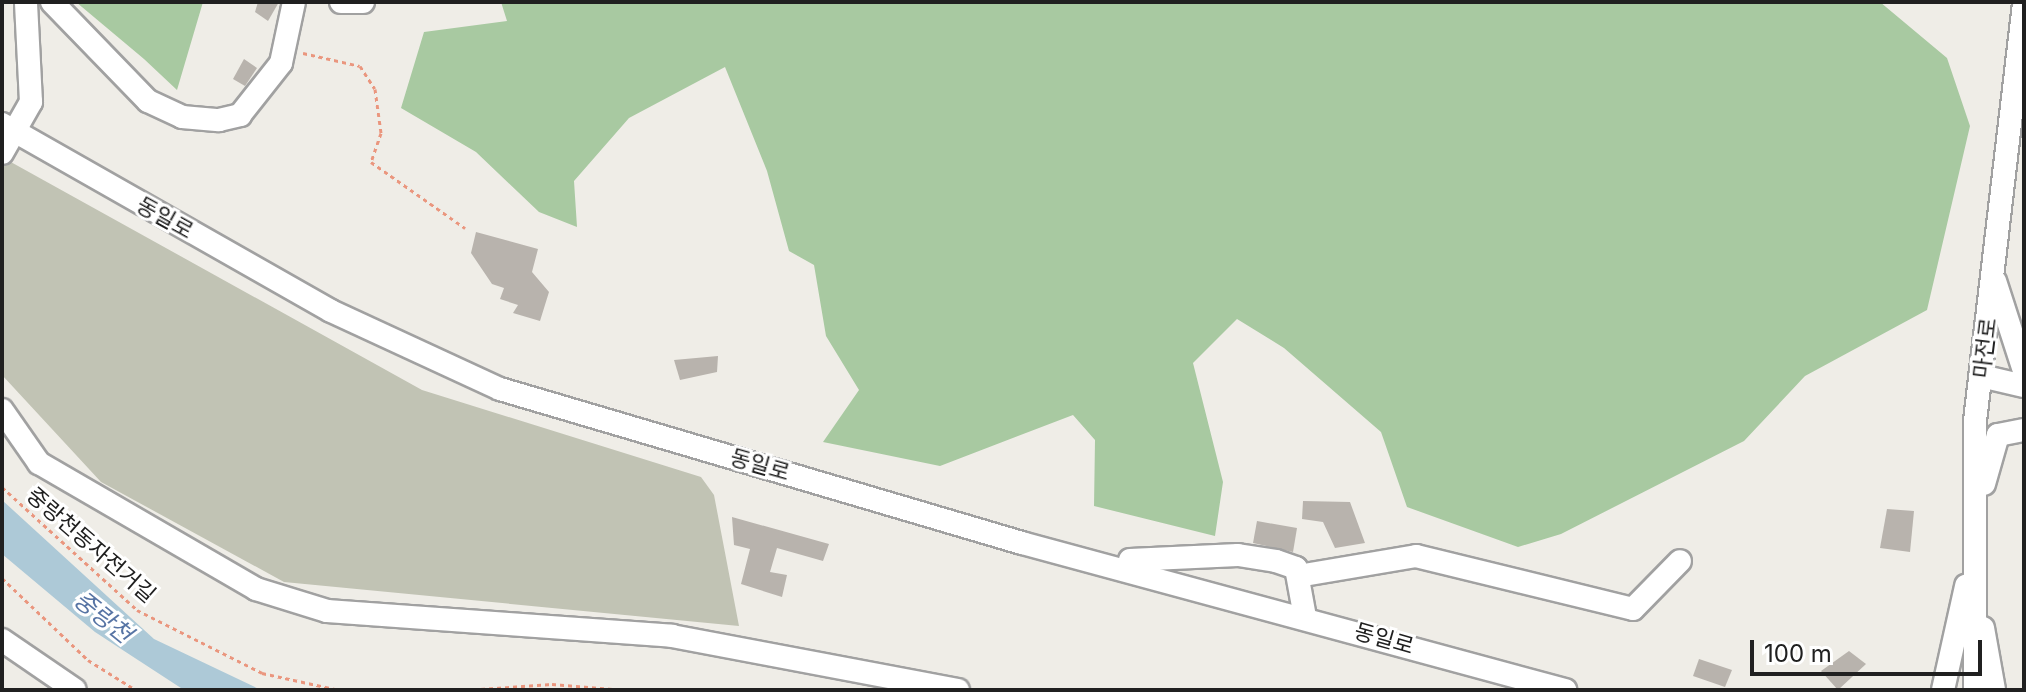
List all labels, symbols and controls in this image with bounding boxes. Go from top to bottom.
street label: 동일로 [132,192,198,244]
street label: 마전로 [1968,316,2002,380]
street label: 동일로 [727,444,793,486]
street label: 중랑천동자전거길 [21,482,161,608]
water label: 중랑천 [68,585,138,649]
street label: 동일로 [1351,618,1417,660]
scale bar [1754,624,1986,674]
text: 100 m [1764,639,1832,668]

